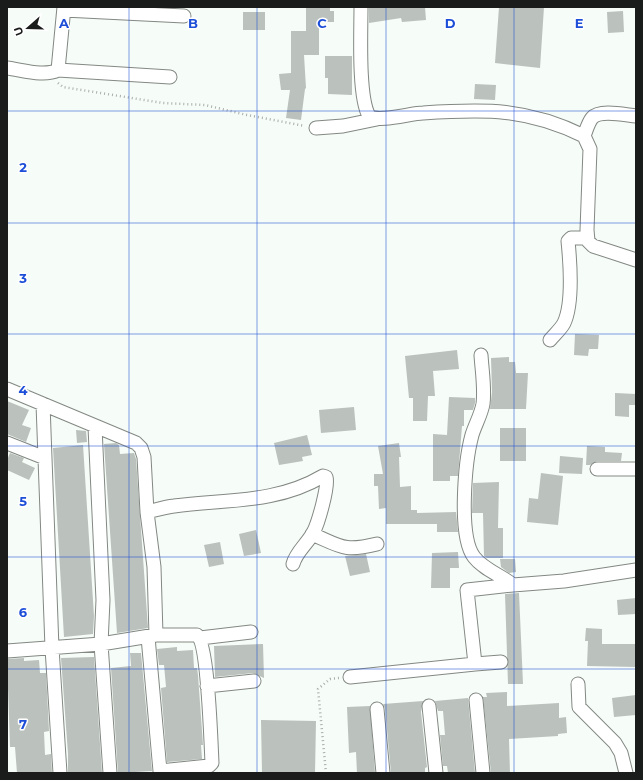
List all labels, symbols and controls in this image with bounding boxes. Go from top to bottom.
north arrow [8,8,48,48]
text: A [58,15,70,31]
text: B [188,15,198,31]
text: C [317,15,327,31]
text: D [445,15,456,31]
text: E [575,15,584,31]
text: U [11,25,27,38]
text: 2 [19,159,27,175]
text: 3 [18,270,27,286]
text: 4 [19,382,28,398]
text: 5 [19,493,27,509]
text: 6 [19,604,28,620]
text: 7 [19,716,27,732]

